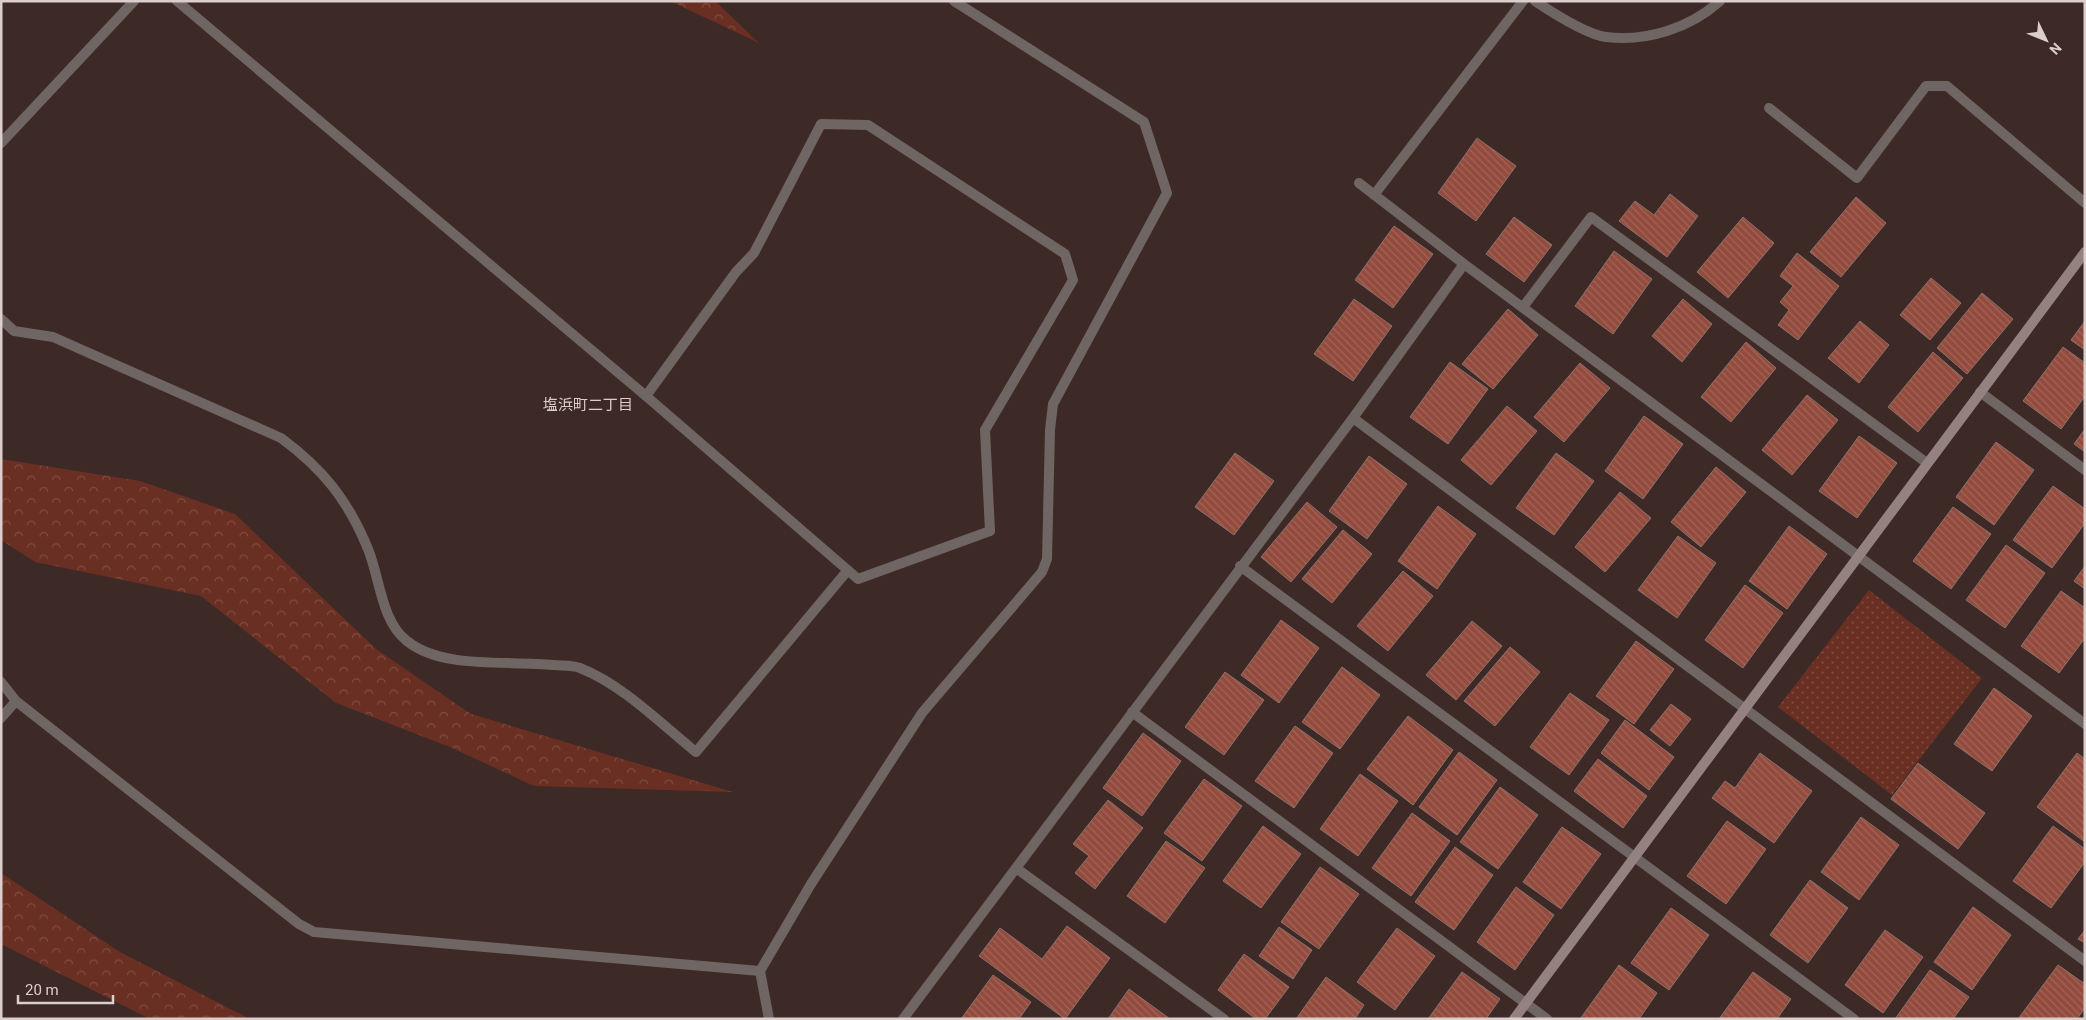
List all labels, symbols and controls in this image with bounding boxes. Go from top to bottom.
north arrow [2021,15,2071,65]
text: N [2046,40,2065,58]
district label: 塩浜町二丁目 [543,396,633,414]
scale bar [18,972,112,1004]
text: 20 m [25,981,59,999]

